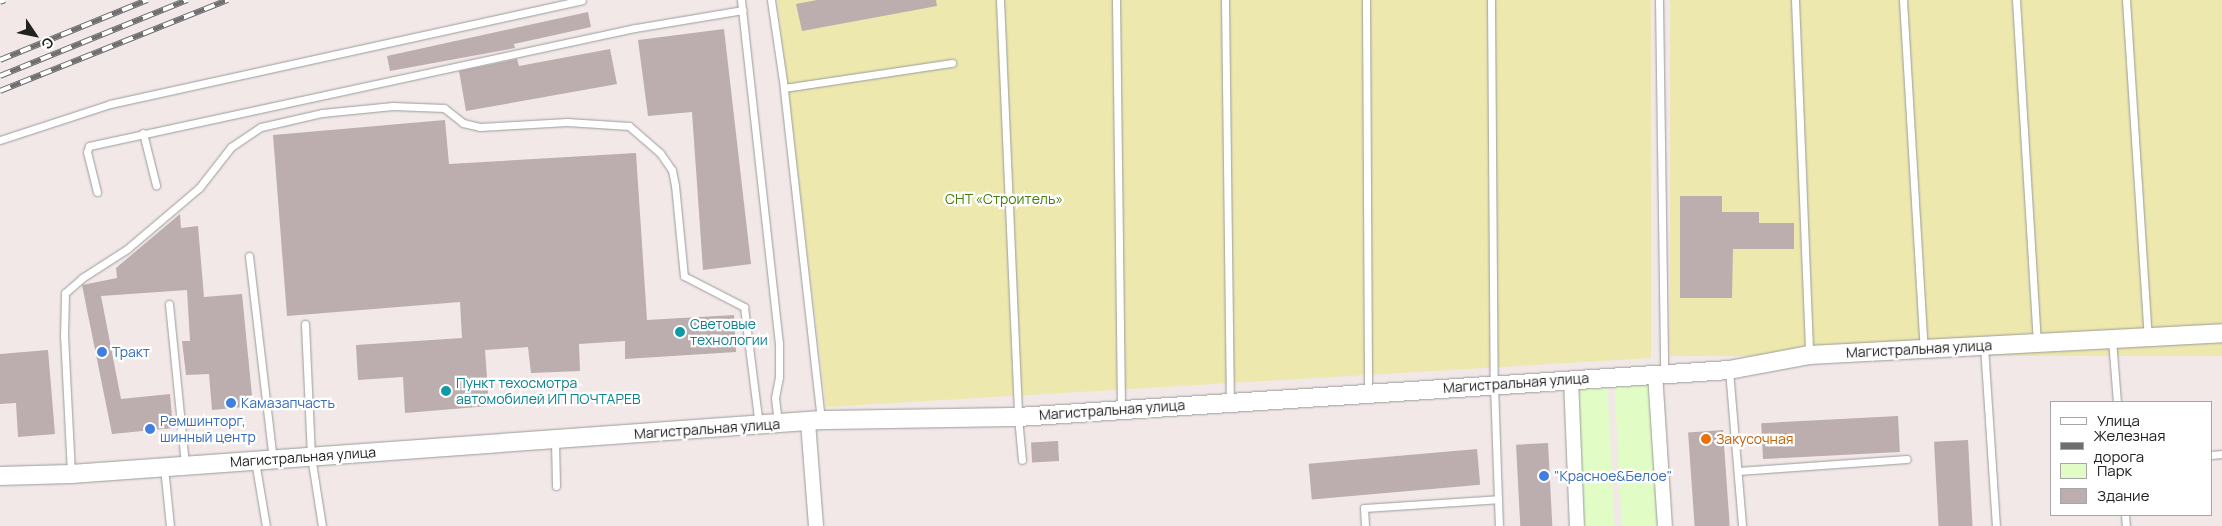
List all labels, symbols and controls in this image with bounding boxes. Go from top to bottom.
north arrow [10,10,60,60]
text: С [37,34,59,53]
park label: СНТ «Строитель» [945,191,1063,207]
place label: Световые технологии [690,316,768,348]
marker: Световые технологии [674,326,686,338]
street label: Магистральная улица [1846,337,1992,361]
place label: Тракт [112,344,150,360]
marker: Тракт [96,346,108,358]
street label: Магистральная улица [1442,370,1590,396]
place label: Пункт техосмотра автомобилей ИП ПОЧТАРЕВ [456,375,640,408]
marker: Пункт техосмотра автомобилей ИП ПОЧТАРЕВ [440,385,452,397]
place label: Камазапчасть [241,395,335,411]
marker: Камазапчасть [225,397,237,409]
street label: Магистральная улица [1038,397,1186,423]
legend [2050,401,2212,516]
text: Улица [2097,410,2140,431]
place label: Ремшинторг, шинный центр [160,413,256,446]
street label: Магистральная улица [633,416,781,442]
marker: Ремшинторг, шинный центр [144,423,156,435]
text: Железная дорога [2094,425,2165,467]
place label: Закусочная [1716,431,1793,447]
marker: Закусочная [1700,433,1712,445]
street label: Магистральная улица [229,444,377,470]
text: Парк [2097,460,2132,481]
place label: "Красное&Белое" [1554,468,1672,484]
marker: "Красное&Белое" [1538,470,1550,482]
text: Здание [2097,485,2149,506]

